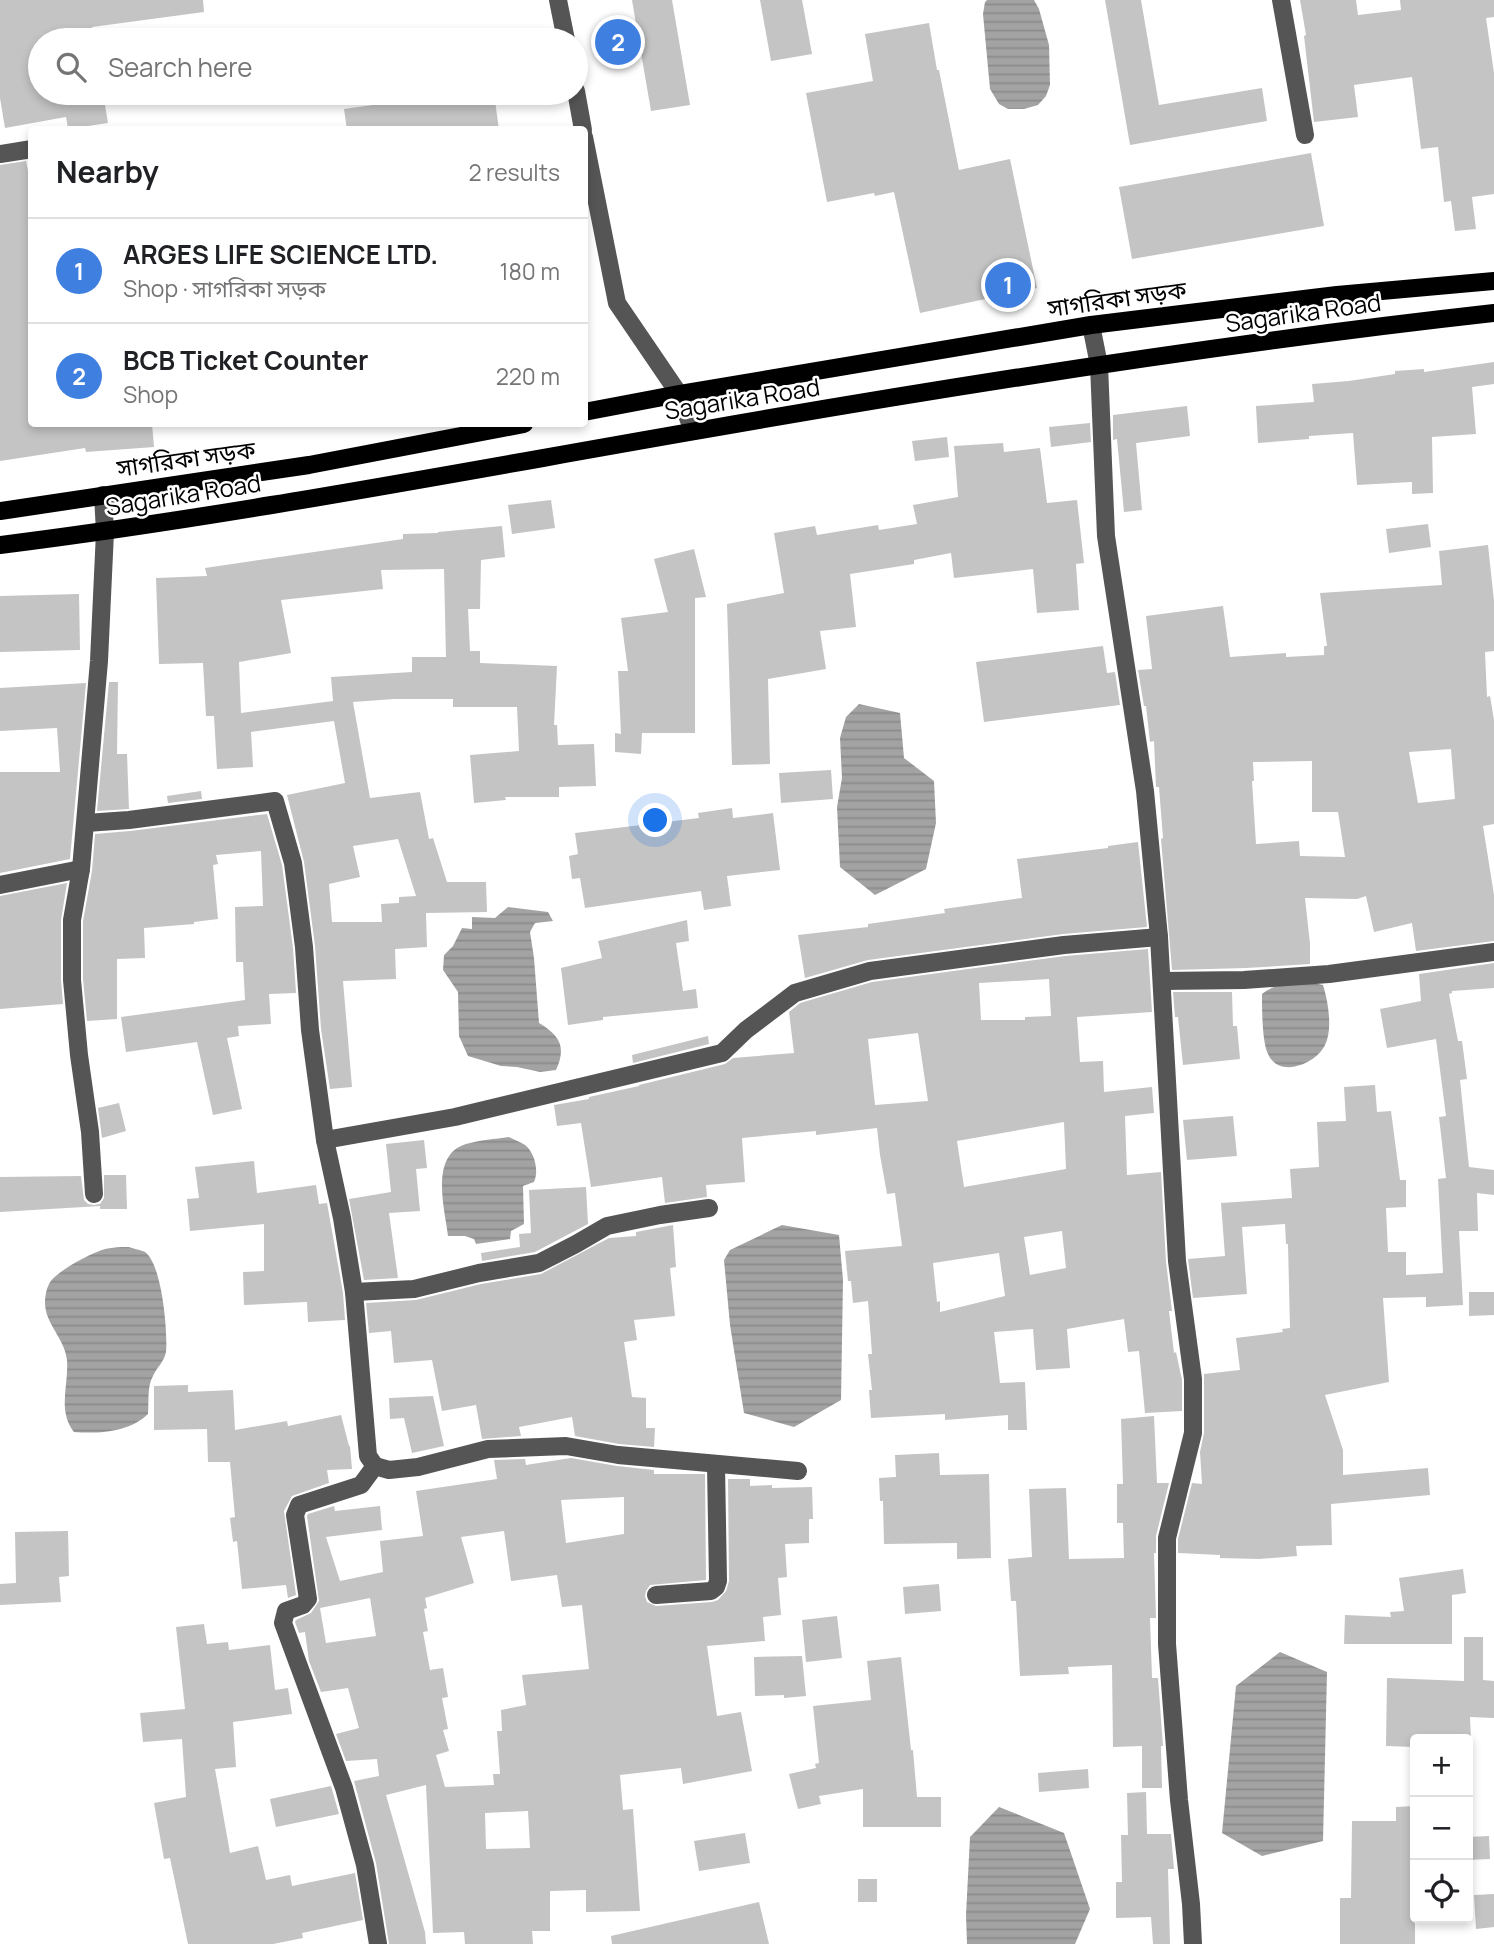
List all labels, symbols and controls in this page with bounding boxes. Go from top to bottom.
pin: 2 [595,16,641,68]
search box [28,28,588,105]
icon: search [52,48,90,86]
text: Search here [108,49,253,85]
text: Nearby [56,151,159,192]
text: 2 results [468,156,560,188]
text: ARGES LIFE SCIENCE LTD. [123,236,438,272]
text: 1 [74,255,84,287]
text: 180 m [500,255,560,287]
pin: 1 [985,259,1031,311]
text: Shop · সাগরিকা সড়ক [123,272,326,304]
street label: সাগরিকা সড়ক [1045,272,1189,324]
street label: Sagarika Road [1223,285,1383,339]
text: BCB Ticket Counter [123,342,368,378]
text: 2 [72,360,86,392]
text: 220 m [496,360,560,392]
street label: Sagarika Road [662,369,822,427]
text: Shop [123,378,178,410]
street label: সাগরিকা সড়ক [114,432,258,484]
street label: Sagarika Road [103,465,263,523]
your location [638,803,672,837]
map controls [1410,1734,1473,1923]
button: + [1410,1734,1473,1797]
button: − [1410,1797,1473,1860]
button: locate [1410,1860,1473,1923]

